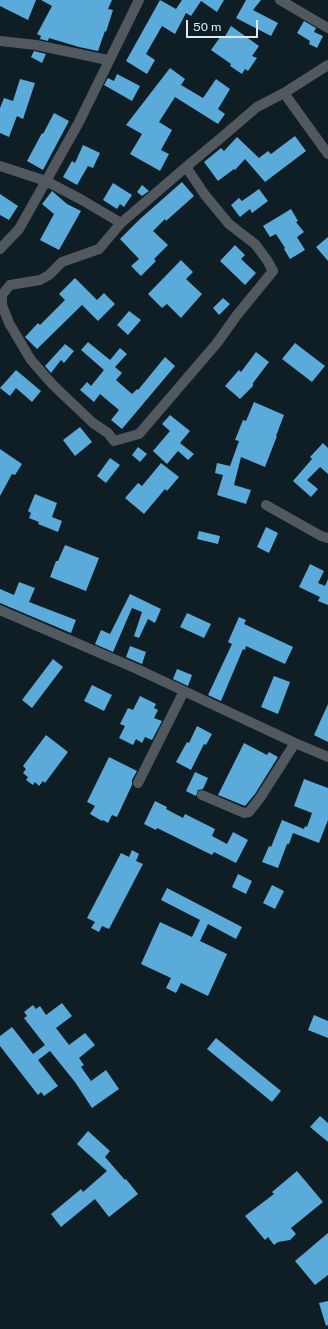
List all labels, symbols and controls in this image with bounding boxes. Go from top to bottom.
scale bar [188,12,260,38]
text: 50 m [193,20,221,34]

